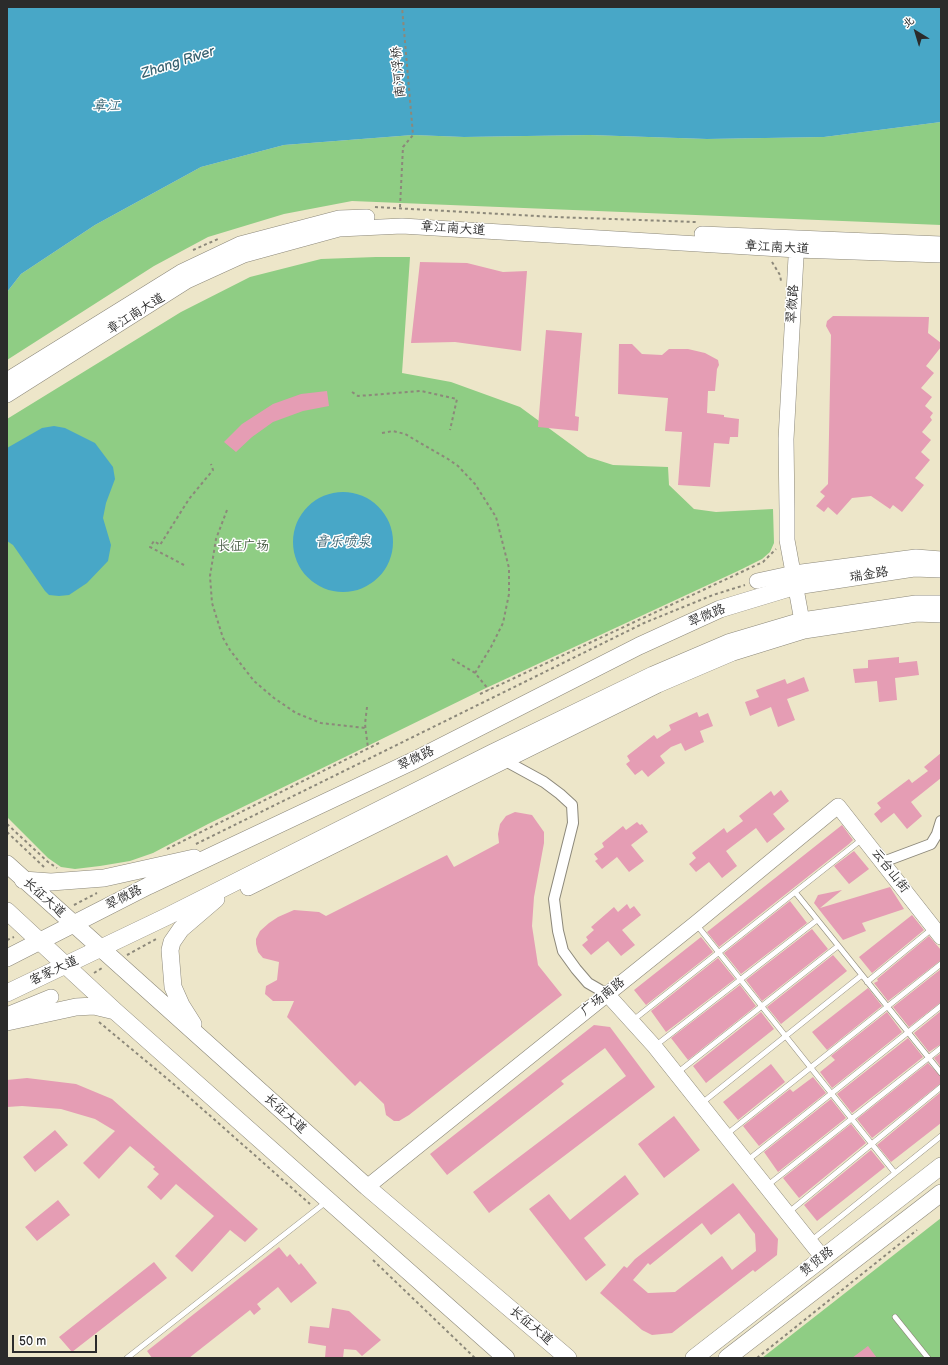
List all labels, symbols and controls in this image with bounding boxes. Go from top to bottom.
north arrow [896,12,936,52]
text: 北 [900,14,917,31]
water label: Zhang River [139,43,217,83]
street label: 南河浮桥 [389,45,409,99]
water label: 章江 [92,98,120,114]
street label: 章江南大道 [420,219,486,239]
street label: 章江南大道 [744,239,810,257]
street label: 翠微路 [784,284,802,324]
street label: 章江南大道 [104,290,168,338]
water label: 音乐喷泉 [315,534,371,550]
park label: 长征广场 [217,539,269,555]
street label: 瑞金路 [849,564,889,586]
street label: 翠微路 [686,601,728,631]
street label: 翠微路 [395,743,437,775]
street label: 云台山街 [868,846,912,896]
street label: 长征大道 [19,875,69,921]
street label: 翠微路 [103,882,145,914]
street label: 客家大道 [27,953,81,989]
street label: 广场南路 [578,975,628,1019]
street label: 长征大道 [260,1091,310,1137]
street label: 赞贤路 [797,1244,837,1280]
street label: 长征大道 [506,1303,556,1349]
scale bar [14,1327,99,1353]
text: 50 m [19,1334,46,1349]

